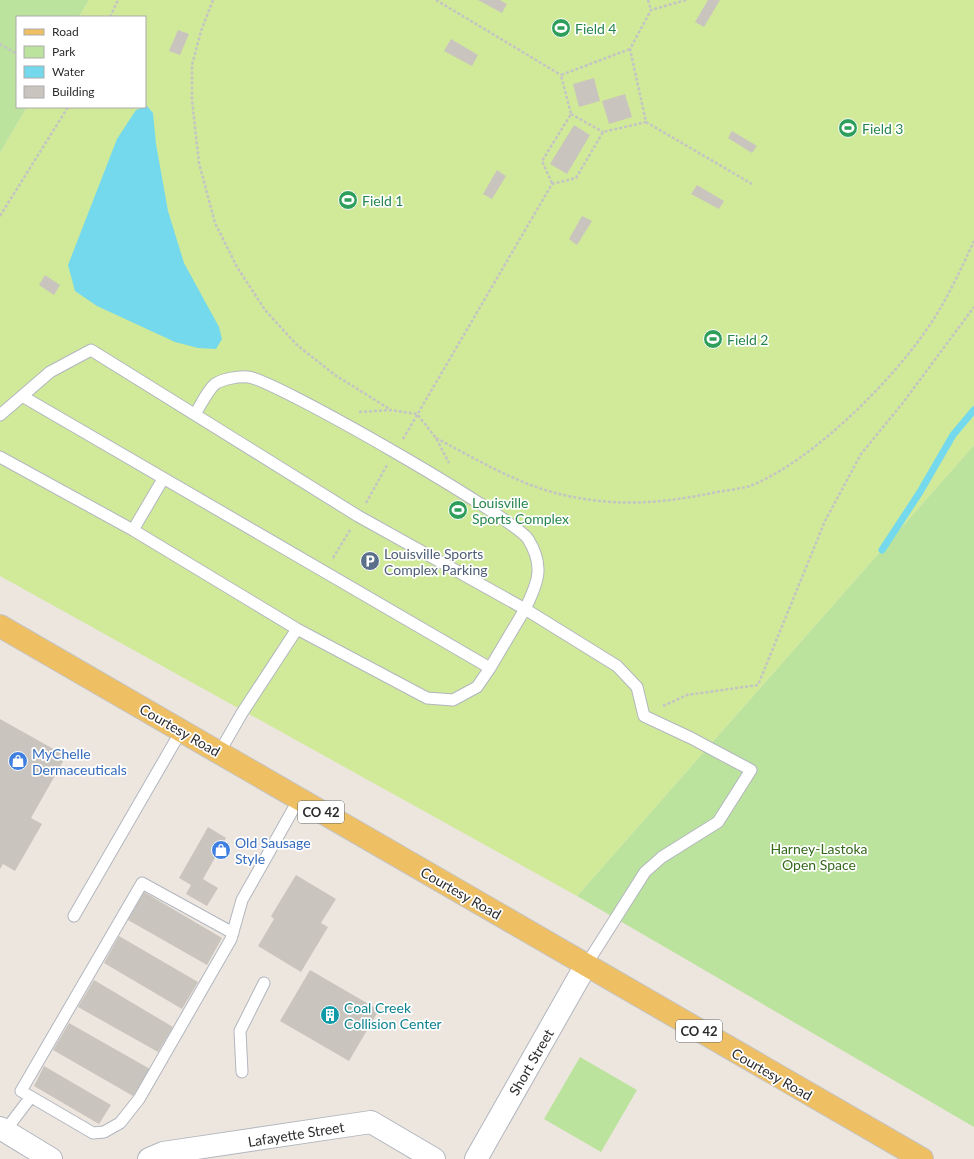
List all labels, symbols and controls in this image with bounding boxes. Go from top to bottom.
legend [16,16,146,108]
sports icon: Field 4 [550,17,572,39]
place label: Field 4 [575,20,617,37]
text: Road [52,24,79,39]
text: Park [52,44,76,59]
text: Water [52,64,85,79]
text: Building [52,84,95,99]
sports icon: Field 3 [837,117,859,139]
place label: Field 3 [862,120,904,137]
sports icon: Field 1 [337,189,359,211]
place label: Field 1 [362,192,404,209]
sports icon: Field 2 [702,328,724,350]
place label: Field 2 [727,331,769,348]
place label: Louisville Sports Complex [472,494,569,527]
sports icon: Louisville Sports Complex [447,499,469,521]
place label: Louisville Sports Complex Parking [384,545,487,578]
parking icon: Louisville Sports Complex Parking [359,550,381,572]
street label: Courtesy Road [137,700,223,760]
place label: MyChelle Dermaceuticals [32,745,127,778]
shop icon: MyChelle Dermaceuticals [7,750,29,772]
road number: CO 42 [298,801,344,823]
place label: Old Sausage Style [235,834,311,867]
shop icon: Old Sausage Style [210,839,232,861]
park label: Harney-Lastoka Open Space [770,840,868,873]
street label: Courtesy Road [418,863,504,923]
place label: Coal Creek Collision Center [344,999,442,1032]
building icon: Coal Creek Collision Center [319,1004,341,1026]
road number: CO 42 [676,1020,722,1042]
street label: Short Street [505,1026,557,1098]
street label: Courtesy Road [729,1044,815,1104]
street label: Lafayette Street [247,1118,345,1150]

